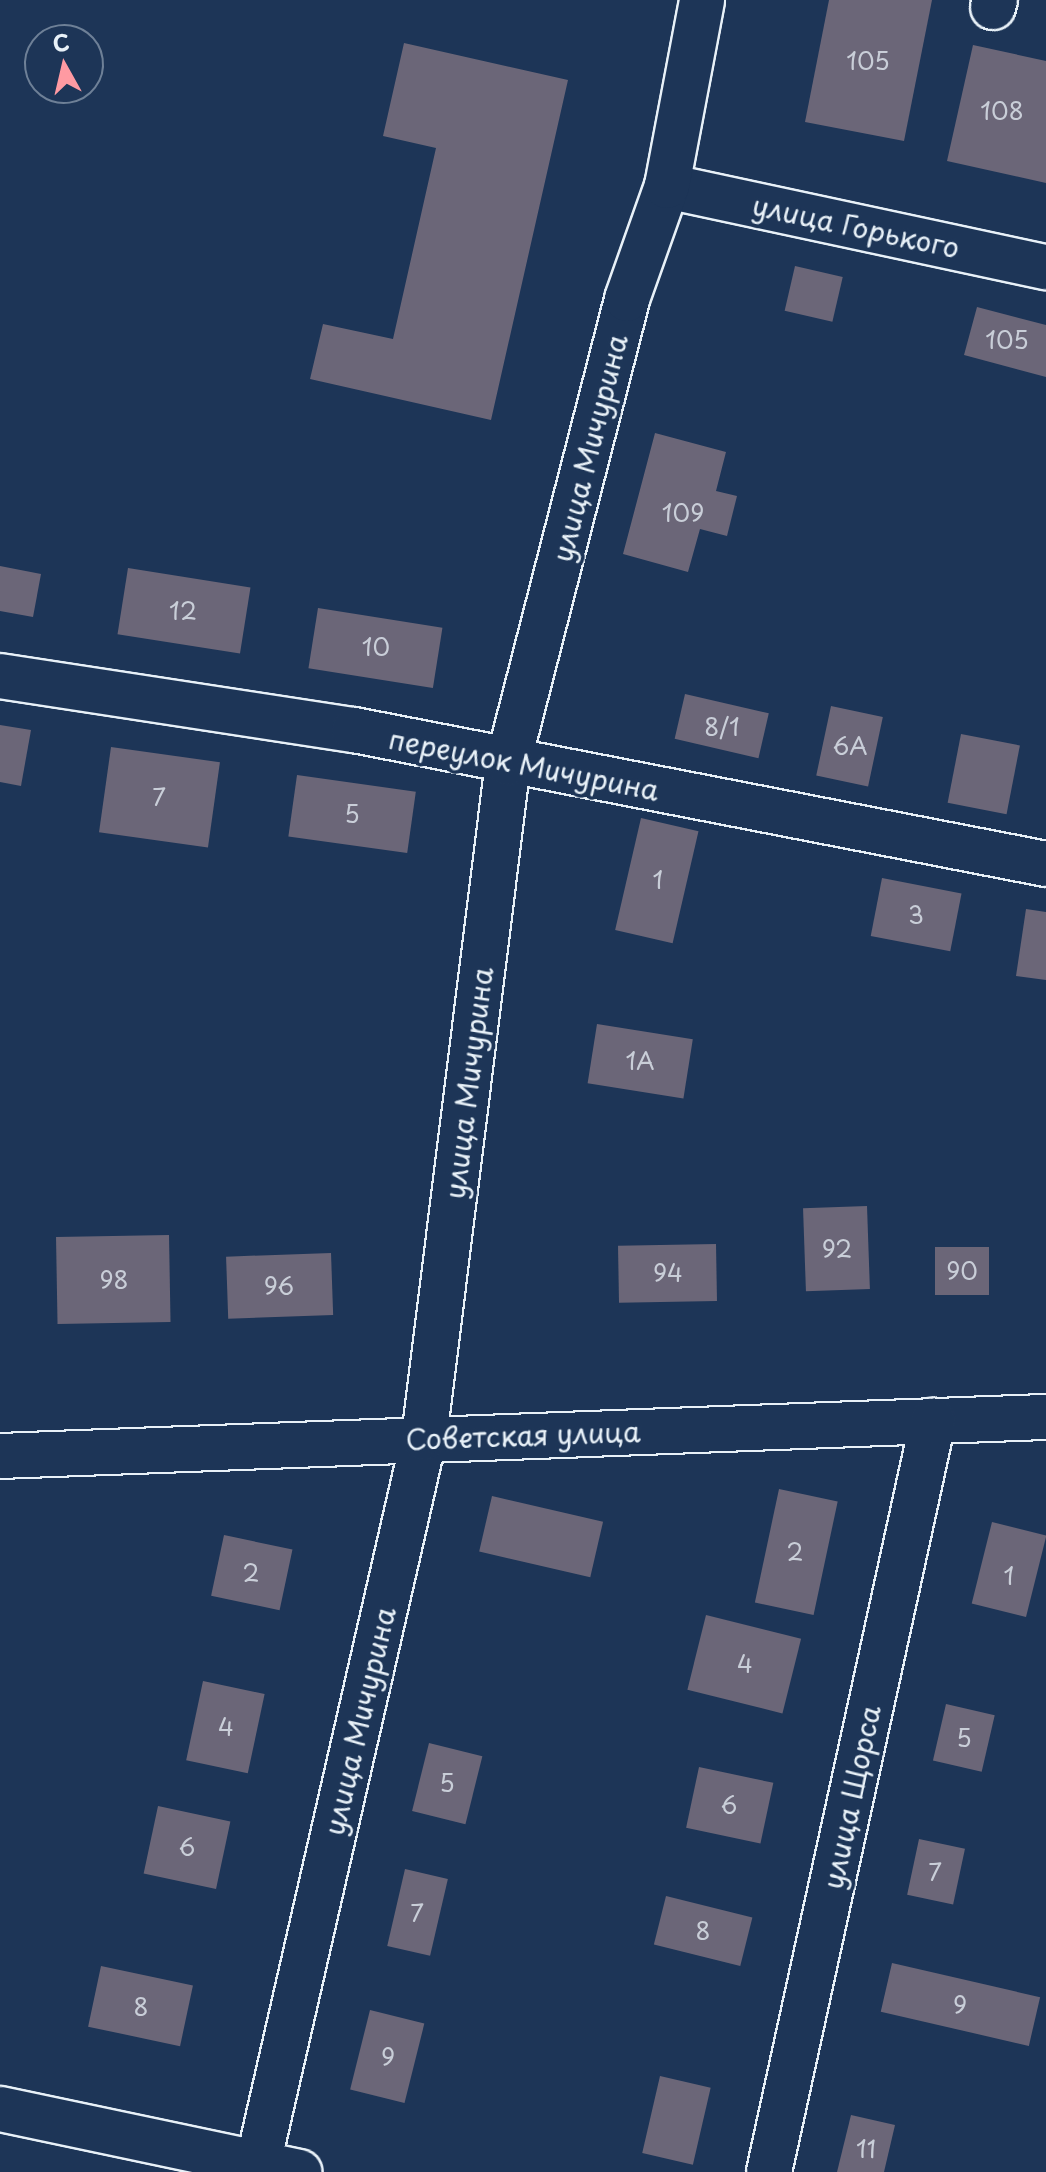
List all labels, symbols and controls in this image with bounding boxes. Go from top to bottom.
north arrow [24,24,104,104]
text: С [50,24,71,59]
house number: 105 [846,47,890,75]
house number: 108 [980,97,1024,125]
street label: улица Горького [749,188,963,264]
house number: 105 [985,326,1029,354]
street label: улица Мичурина [544,330,634,566]
house number: 109 [662,499,704,527]
house number: 12 [169,597,197,625]
house number: 10 [362,633,390,661]
house number: 8/1 [704,713,740,741]
street label: переулок Мичурина [385,721,663,807]
house number: 6А [832,732,868,760]
house number: 7 [152,783,166,811]
house number: 5 [344,800,360,828]
house number: 1 [653,866,663,894]
house number: 3 [908,901,924,929]
street label: улица Мичурина [437,964,499,1202]
house number: 1А [625,1047,655,1075]
house number: 92 [822,1235,852,1263]
house number: 90 [946,1257,978,1285]
house number: 94 [653,1259,683,1287]
house number: 98 [99,1266,129,1294]
house number: 96 [264,1272,294,1300]
street label: Советская улица [404,1414,642,1456]
house number: 2 [787,1538,803,1566]
house number: 2 [243,1559,259,1587]
house number: 1 [1004,1562,1014,1590]
street label: улица Мичурина [316,1603,402,1839]
house number: 4 [737,1650,753,1678]
street label: улица Щорса [815,1701,887,1893]
house number: 4 [218,1713,234,1741]
house number: 5 [956,1724,972,1752]
house number: 5 [439,1769,455,1797]
house number: 6 [721,1791,737,1819]
house number: 6 [179,1833,195,1861]
house number: 7 [928,1858,942,1886]
house number: 7 [410,1899,424,1927]
house number: 8 [696,1917,710,1945]
house number: 9 [953,1991,967,2019]
house number: 8 [134,1993,148,2021]
house number: 9 [381,2043,395,2071]
house number: 11 [856,2135,876,2163]

